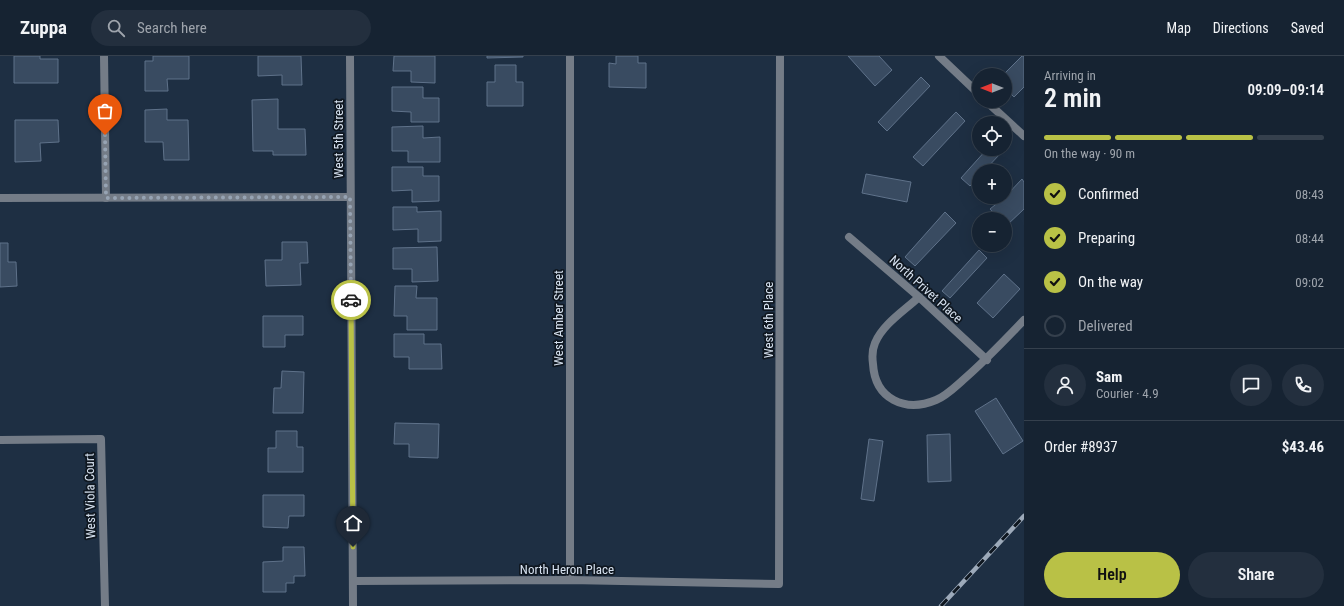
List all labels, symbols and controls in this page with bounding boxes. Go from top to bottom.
search box [91,10,371,46]
text: Zuppa [20,16,67,39]
icon: search [105,17,127,39]
text: Search here [137,19,207,37]
text: Map [1167,20,1191,36]
text: Directions [1213,20,1269,36]
text: Saved [1291,20,1324,36]
north arrow [972,68,1012,108]
map controls [972,68,1012,252]
text: Arriving in [1044,68,1096,83]
text: 09:09–09:14 [1247,81,1324,99]
text: 2 min [1044,83,1102,113]
pin [88,94,122,135]
icon: bag [94,100,116,122]
street label: West 5th Street [331,100,346,178]
button: locate [972,116,1012,156]
text: On the way · 90 m [1044,146,1135,161]
button: + [972,164,1012,204]
icon: check [1044,183,1066,205]
text: Confirmed [1078,185,1139,203]
text: 08:43 [1295,187,1324,202]
button: − [972,212,1012,252]
icon: check [1044,227,1066,249]
text: Preparing [1078,229,1135,247]
text: 08:44 [1295,231,1324,246]
street label: North Privet Place [886,252,966,326]
street label: West Amber Street [551,270,566,366]
icon: check [1044,271,1066,293]
text: On the way [1078,273,1143,291]
text: 09:02 [1295,275,1324,290]
courier [331,280,371,320]
street label: West 6th Place [761,282,776,358]
icon: car [340,289,362,311]
text: Delivered [1078,317,1133,335]
button: person [1044,364,1086,406]
button: chat [1230,364,1272,406]
button: phone [1282,364,1324,406]
text: Sam [1096,368,1122,386]
text: Courier · 4.9 [1096,386,1159,401]
text: Order #8937 [1044,438,1118,456]
text: $43.46 [1282,438,1324,456]
street label: West Viola Court [82,453,98,539]
pin [336,506,370,547]
icon: home [342,512,364,534]
button: Help [1044,552,1180,598]
button: Share [1188,552,1324,598]
street label: North Heron Place [520,562,614,577]

